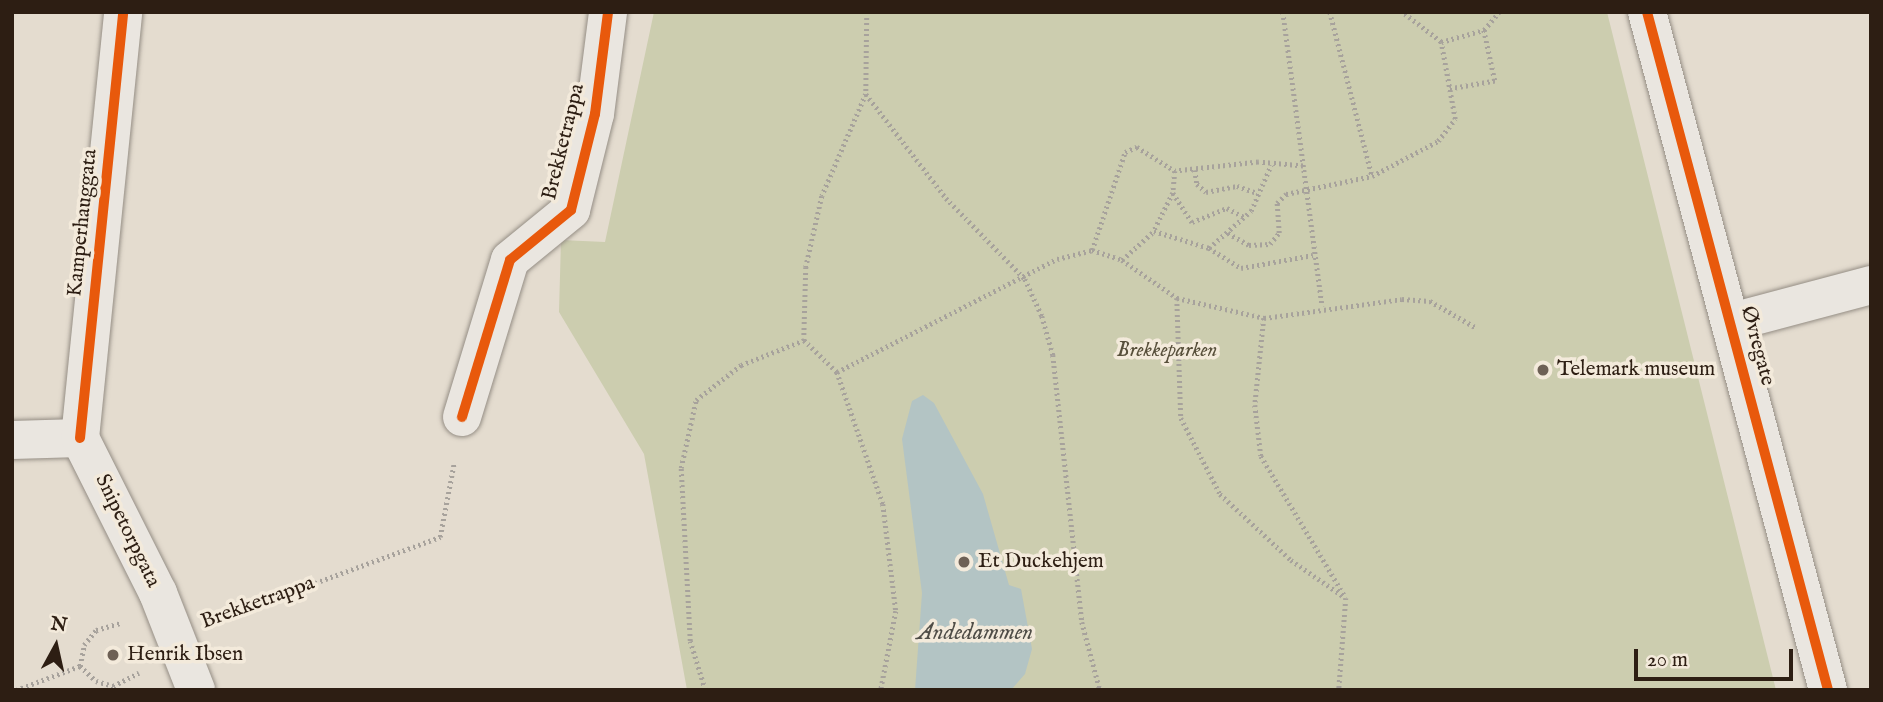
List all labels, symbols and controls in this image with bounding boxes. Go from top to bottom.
street label: Brekketrappa [537,81,591,203]
street label: Kamperhauggata [63,148,103,298]
street label: Øvregate [1734,303,1780,389]
park label: Brekkeparken [1117,338,1217,364]
place label: Telemark museum [1557,357,1715,383]
marker: Telemark museum [1535,362,1551,378]
street label: Snipetorpgata [89,470,165,592]
place label: Et Duckehjem [978,549,1104,575]
marker: Et Duckehjem [956,554,972,570]
street label: Brekketrappa [198,571,318,635]
north arrow [21,611,91,681]
text: N [49,612,69,638]
water label: Andedammen [917,619,1033,647]
scale bar [1638,636,1797,680]
place label: Henrik Ibsen [127,642,243,668]
marker: Henrik Ibsen [105,647,121,663]
text: 20 m [1647,647,1688,674]

